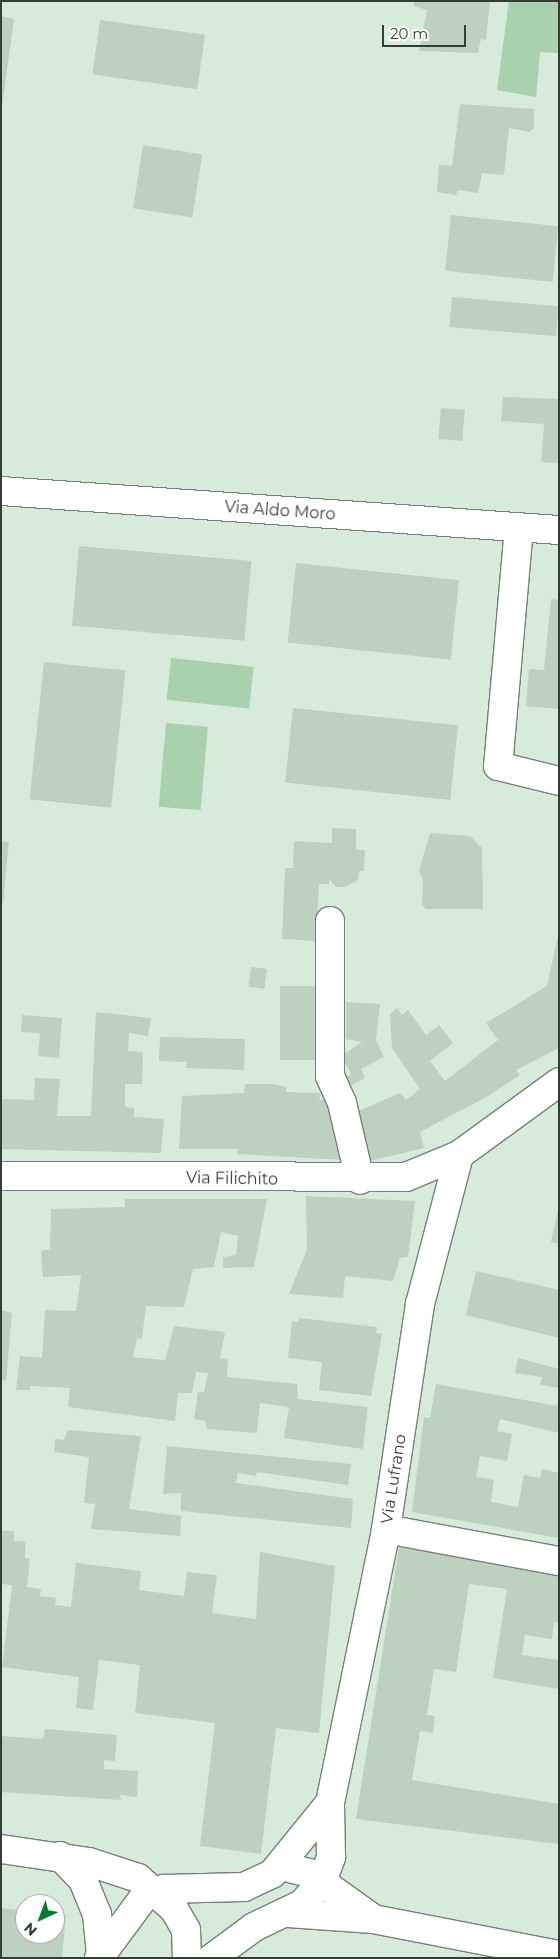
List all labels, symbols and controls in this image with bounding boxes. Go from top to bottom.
scale bar [385,15,469,47]
text: 20 m [390,24,428,43]
street label: Via Aldo Moro [224,498,336,524]
street label: Via Filichito [186,1169,278,1189]
street label: Via Lufrano [377,1433,411,1525]
north arrow [15,1894,65,1944]
text: N [20,1919,41,1940]

